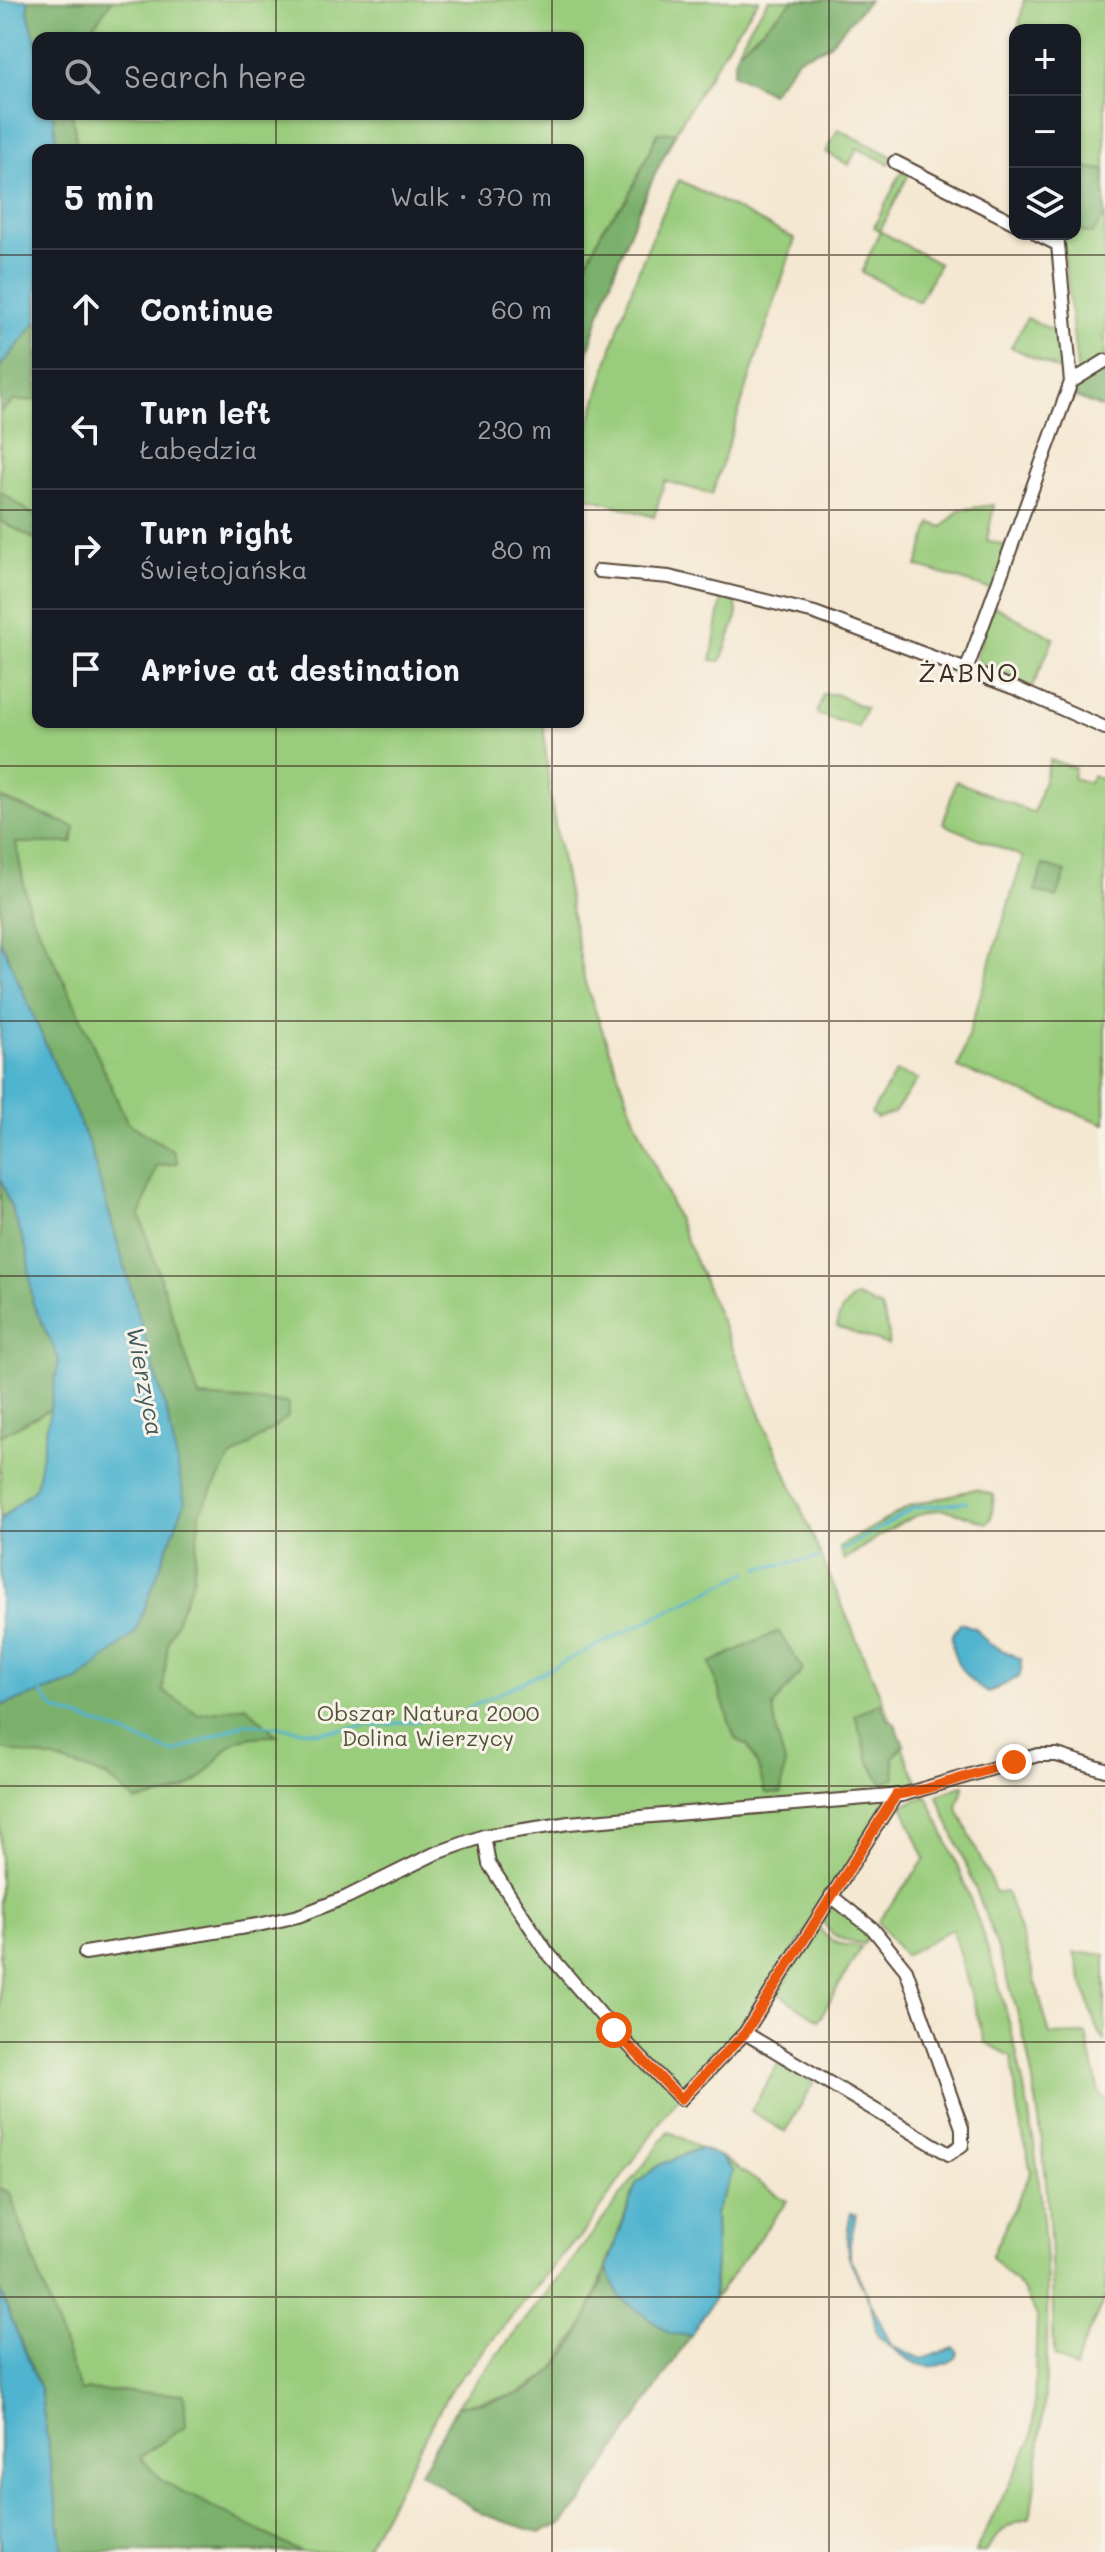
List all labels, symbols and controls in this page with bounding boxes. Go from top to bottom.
map controls [1009,24,1081,240]
button: + [1009,24,1081,96]
search box [32,32,584,120]
icon: search [60,54,104,98]
text: Search here [124,56,307,96]
button: − [1009,96,1081,168]
button: layers [1009,168,1081,240]
text: 5 min [64,174,154,219]
text: Walk · 370 m [390,179,552,213]
icon: ahead [64,287,108,331]
text: Continue [140,289,273,329]
text: 60 m [491,292,552,326]
text: Turn left [140,392,271,432]
icon: left [64,407,108,451]
text: 230 m [477,412,552,446]
text: Łabędzia [140,432,258,466]
text: Turn right [140,512,293,552]
icon: right [64,527,108,571]
text: 80 m [491,532,552,566]
text: Świętojańska [140,552,308,586]
icon: arrive [64,647,108,691]
text: Arrive at destination [140,649,460,689]
district label: ŻABNO [918,655,1020,689]
water label: Wierzyca [120,1324,172,1438]
park label: Obszar Natura 2000 Dolina Wierzycy [317,1698,539,1752]
route end [996,1744,1032,1780]
route start [596,2012,632,2048]

